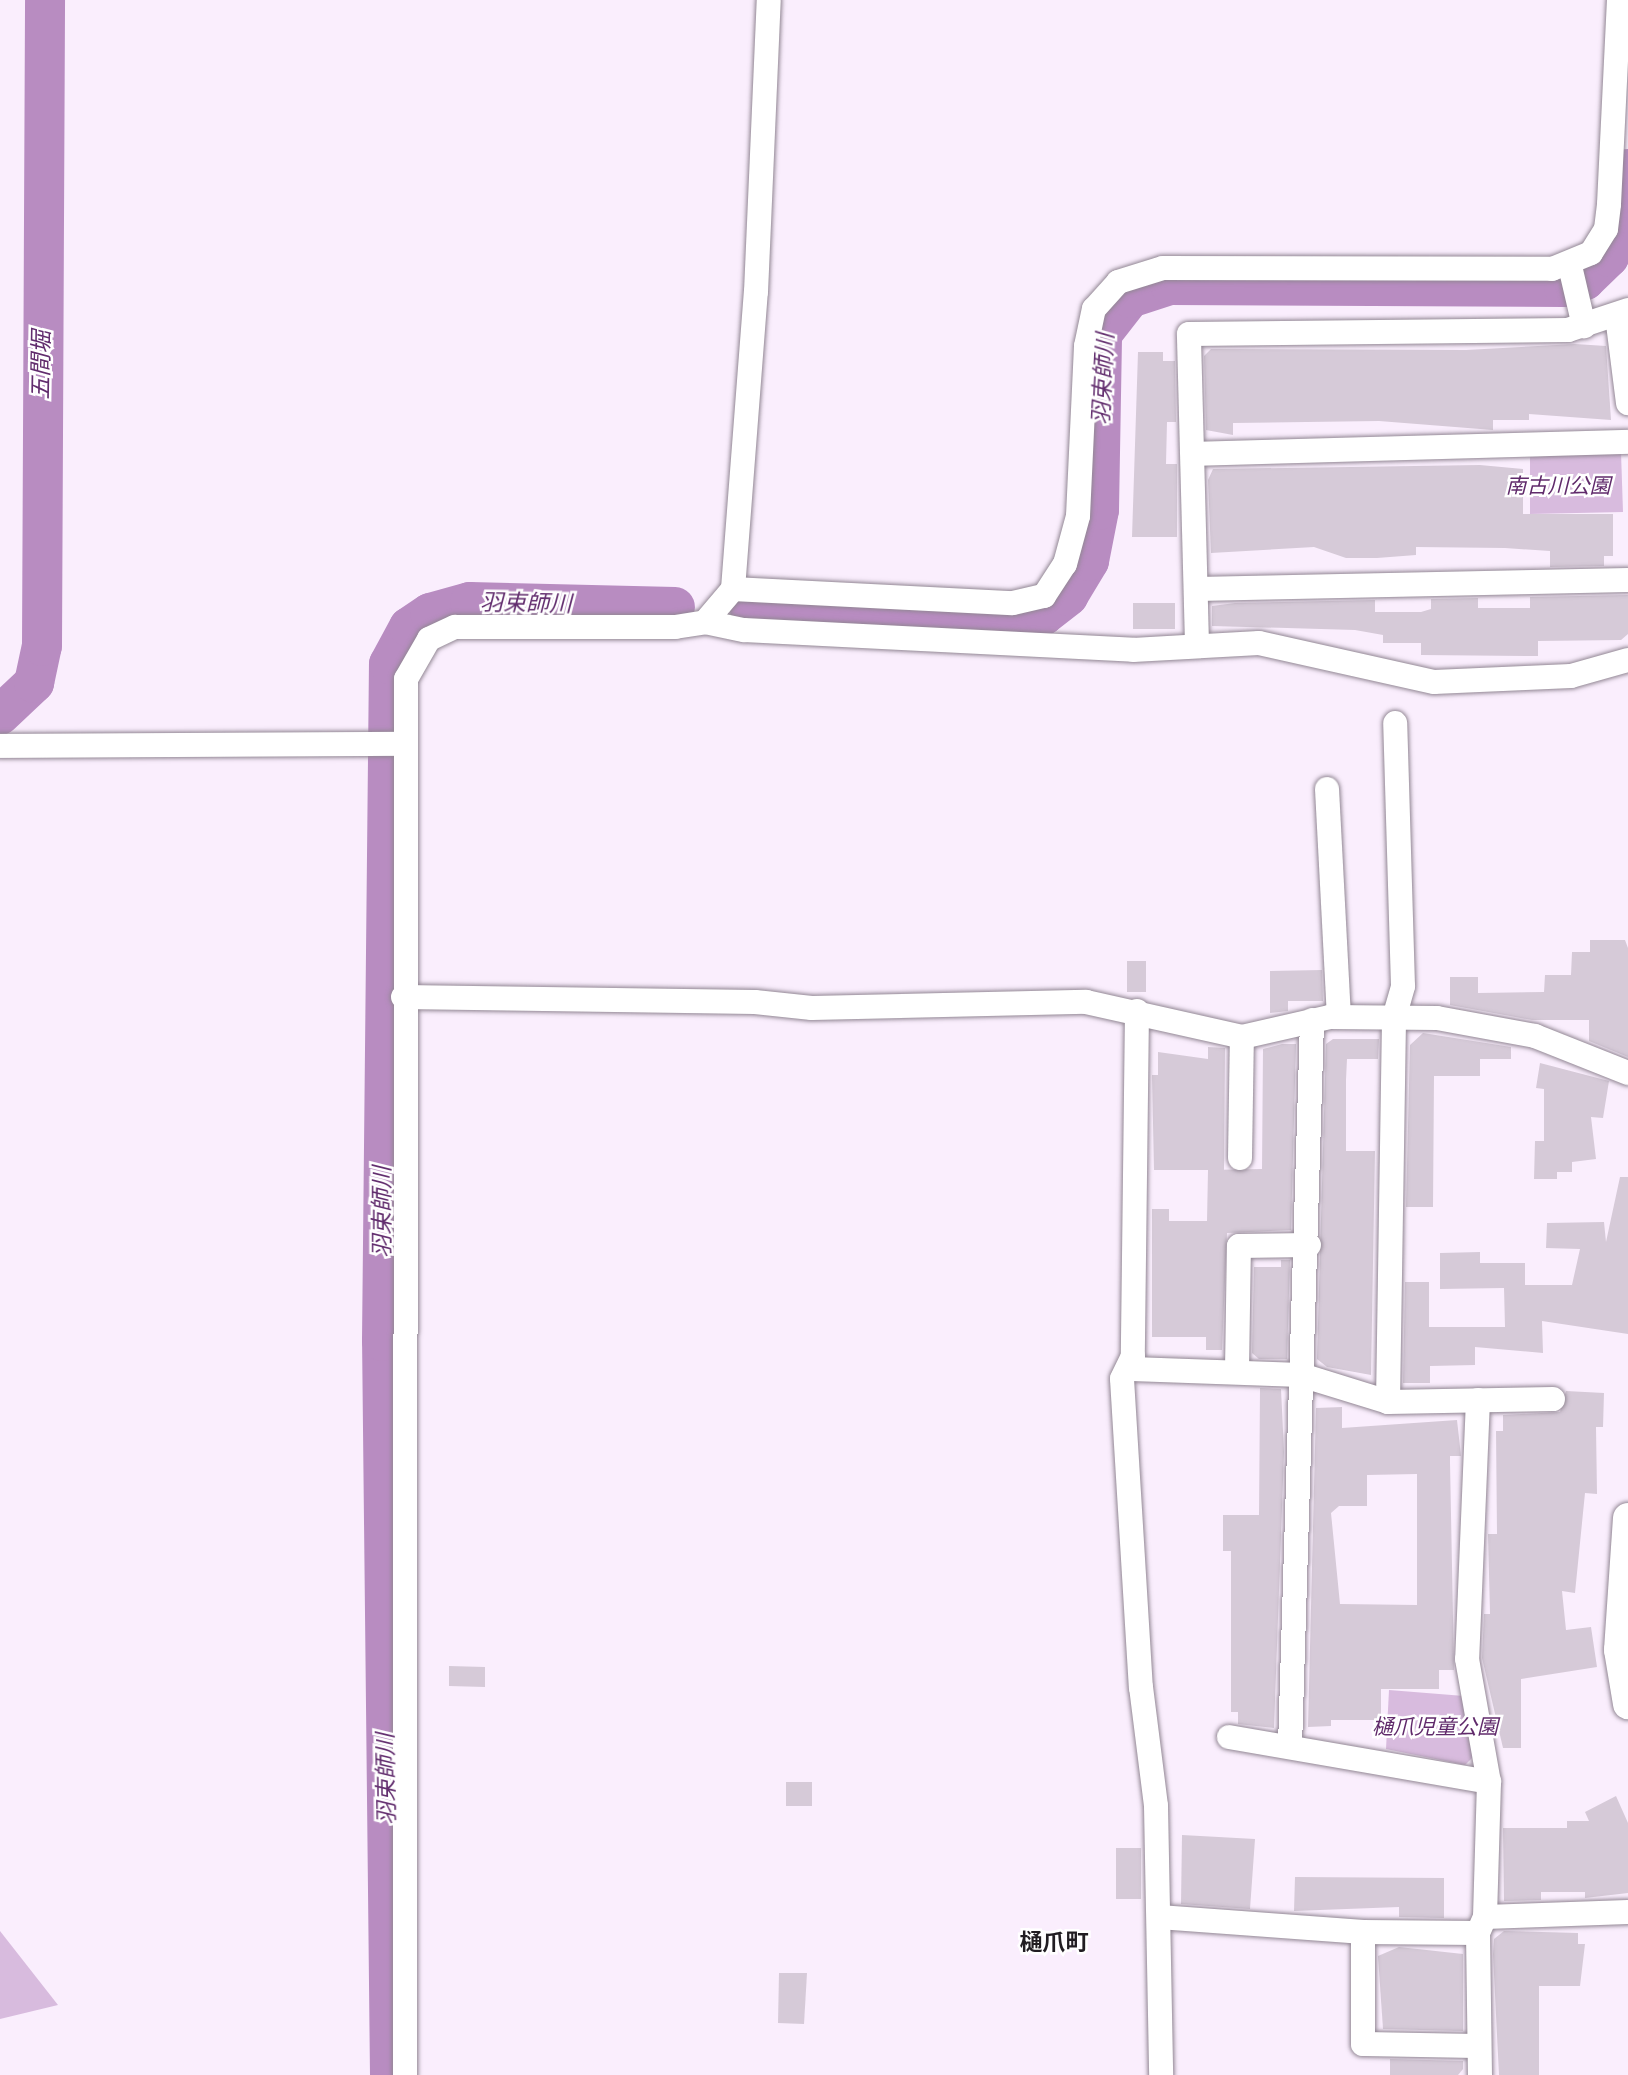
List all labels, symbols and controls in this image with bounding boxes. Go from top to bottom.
water label: 五間堀 [27,330,55,400]
water label: 羽束師川 [1087,332,1119,426]
park label: 南古川公園 [1506,472,1610,498]
water label: 羽束師川 [480,588,572,618]
water label: 羽束師川 [368,1166,396,1258]
park label: 樋爪児童公園 [1372,1713,1498,1739]
water label: 羽束師川 [371,1733,401,1825]
district label: 樋爪町 [1020,1928,1088,1956]

